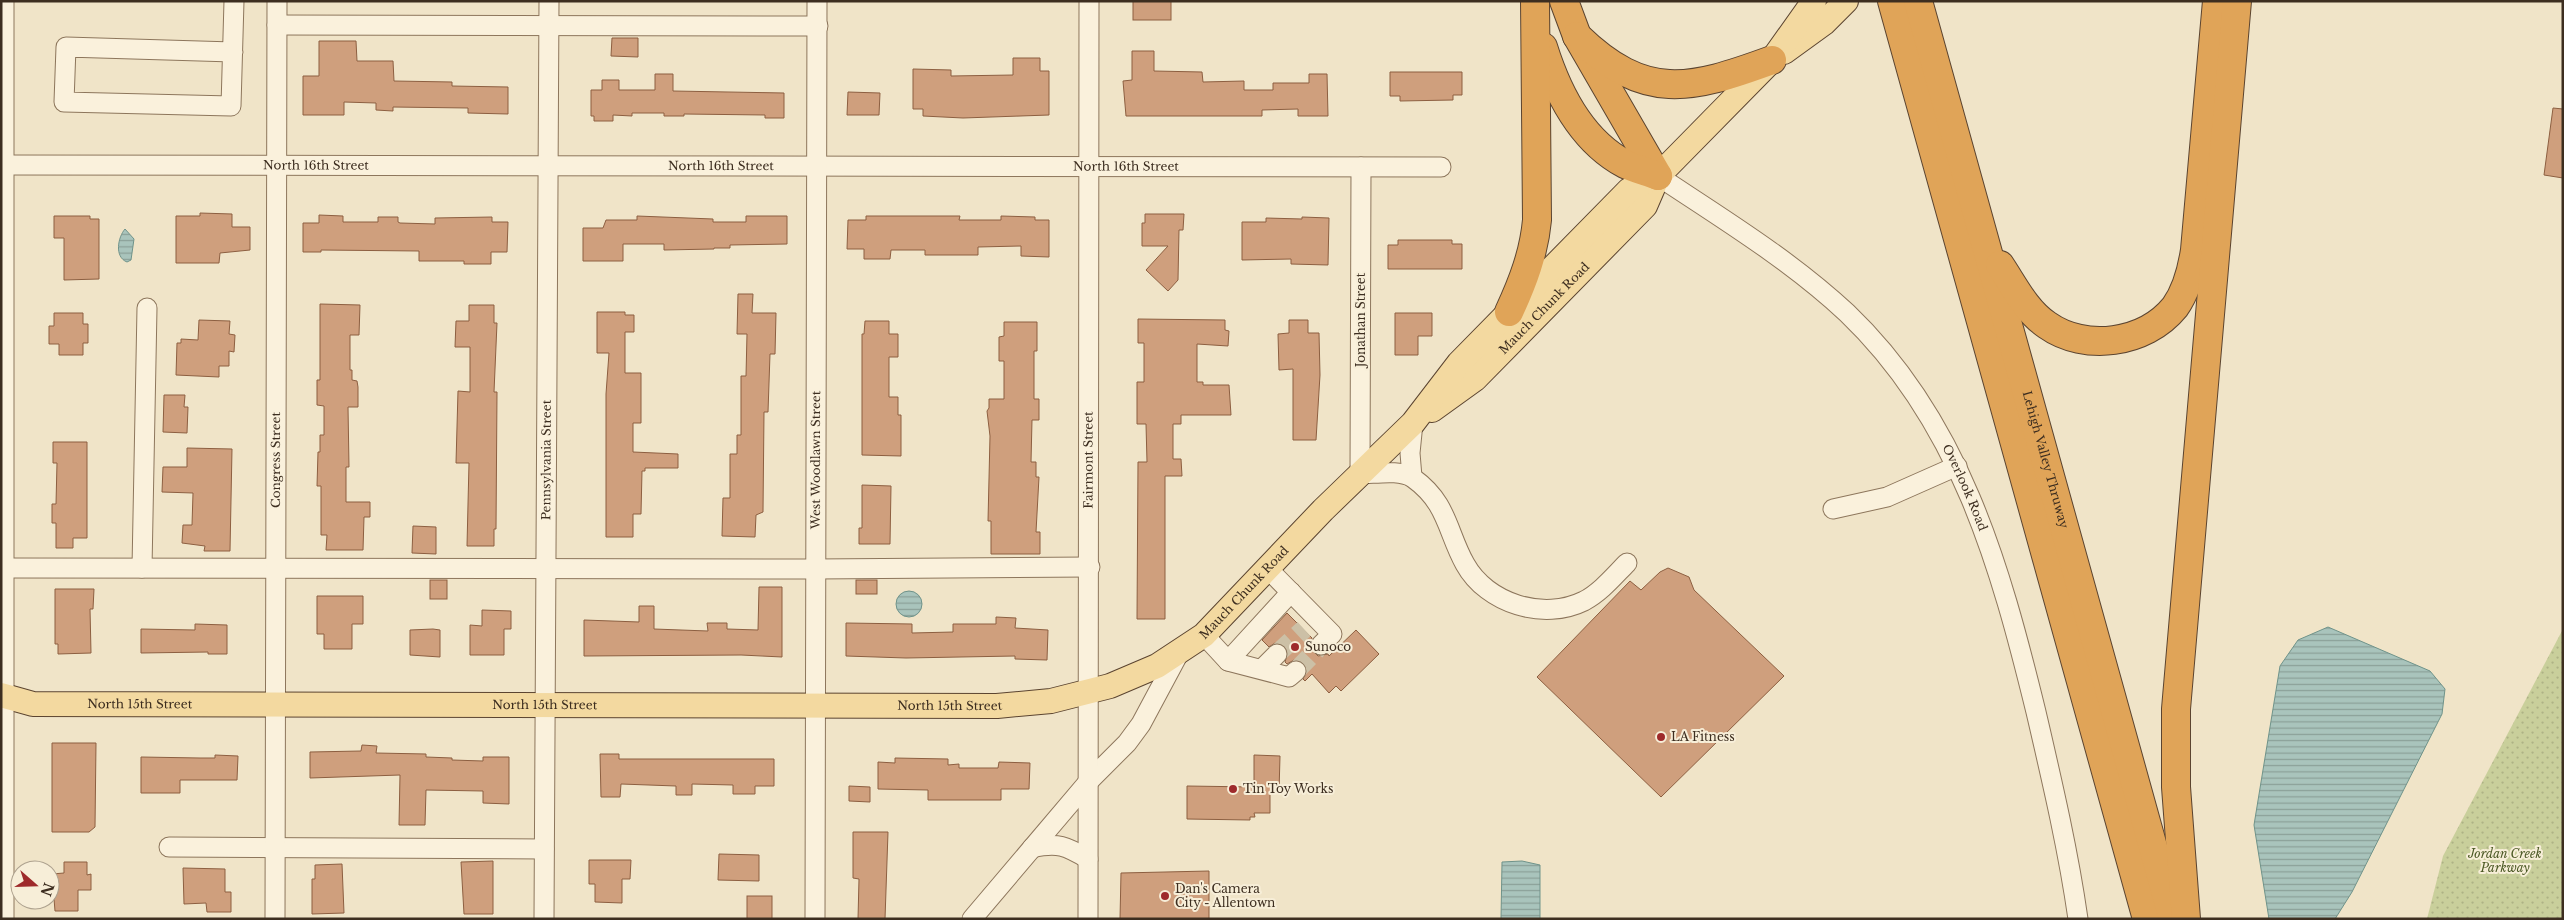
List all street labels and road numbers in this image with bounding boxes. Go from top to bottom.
street label: North 16th Street [263,157,369,173]
street label: North 16th Street [668,158,774,173]
street label: North 16th Street [1073,158,1179,174]
street label: Mauch Chunk Road [1496,259,1592,357]
street label: Jonathan Street [1353,272,1368,369]
street label: Lehigh Valley Thruway [2020,389,2072,530]
street label: West Woodlawn Street [808,390,823,530]
street label: Pennsylvania Street [538,399,554,520]
street label: Fairmont Street [1080,411,1096,509]
street label: Congress Street [268,412,283,508]
street label: Overlook Road [1939,442,1991,533]
street label: Mauch Chunk Road [1196,543,1292,642]
street label: North 15th Street [87,696,193,711]
street label: North 15th Street [492,697,598,712]
street label: North 15th Street [897,698,1003,713]

